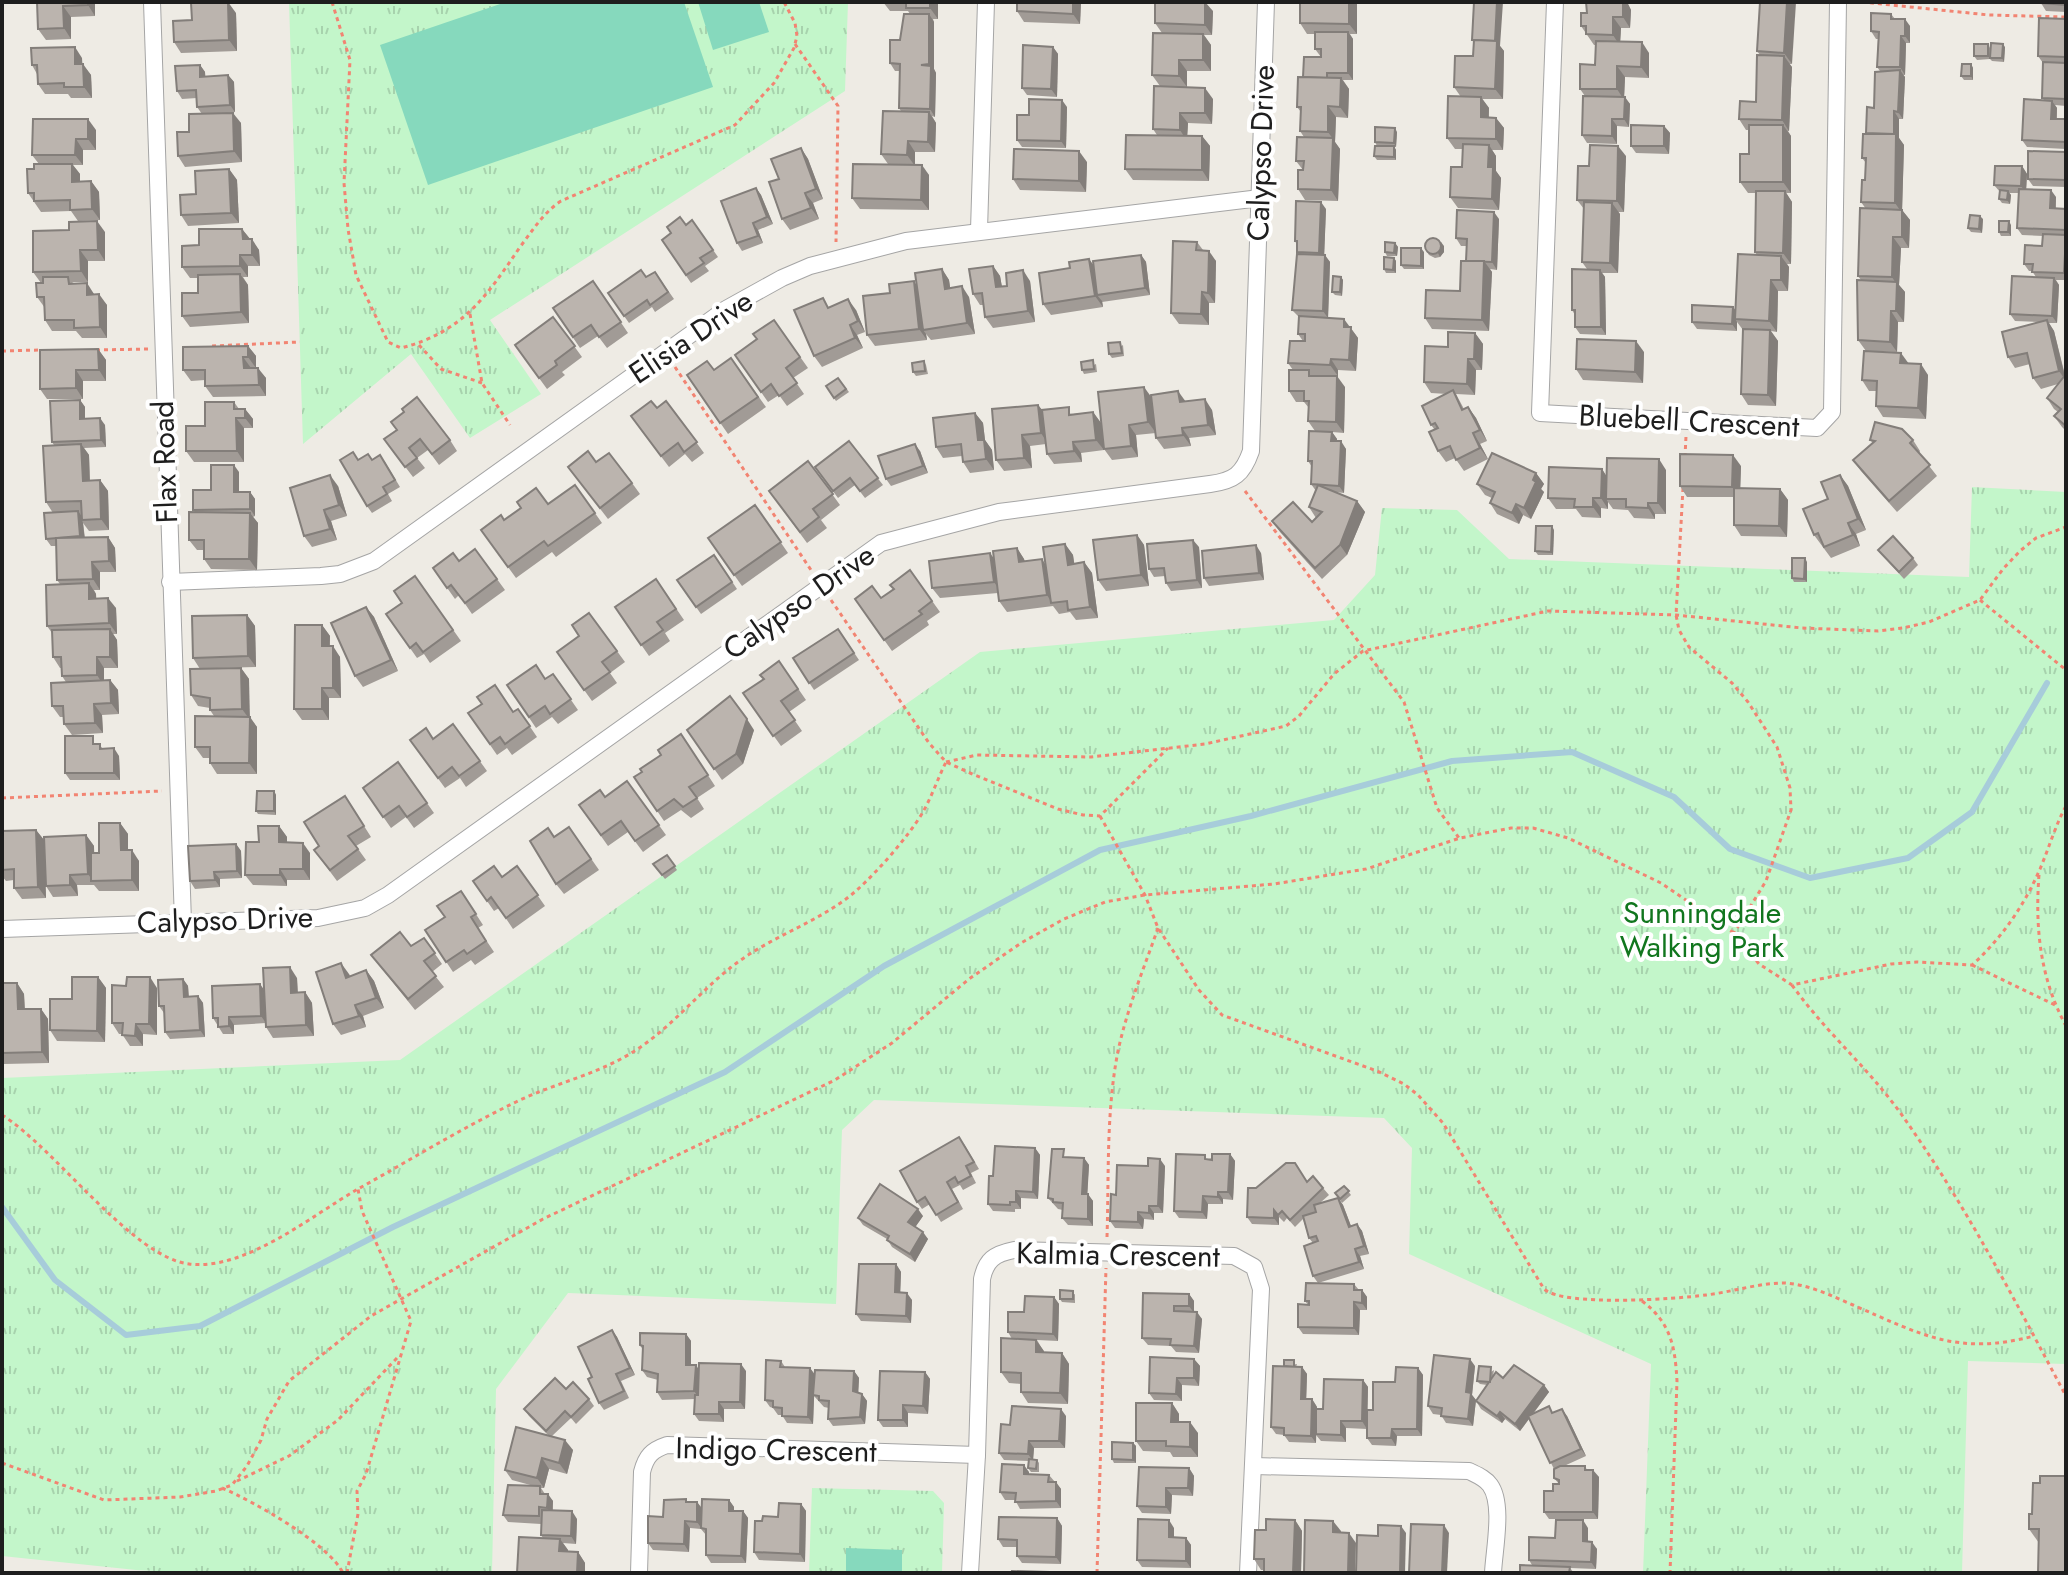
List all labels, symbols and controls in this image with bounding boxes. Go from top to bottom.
street label: Calypso Drive [1236,64,1285,242]
street label: Elisia Drive [620,279,761,394]
street label: Bluebell Crescent [1578,393,1801,448]
street label: Flax Road [141,400,188,524]
street label: Calypso Drive [714,533,883,670]
park label: Sunningdale Walking Park [1620,891,1785,968]
street label: Calypso Drive [136,895,314,944]
street label: Kalmia Crescent [1016,1231,1221,1278]
street label: Indigo Crescent [675,1426,878,1473]

